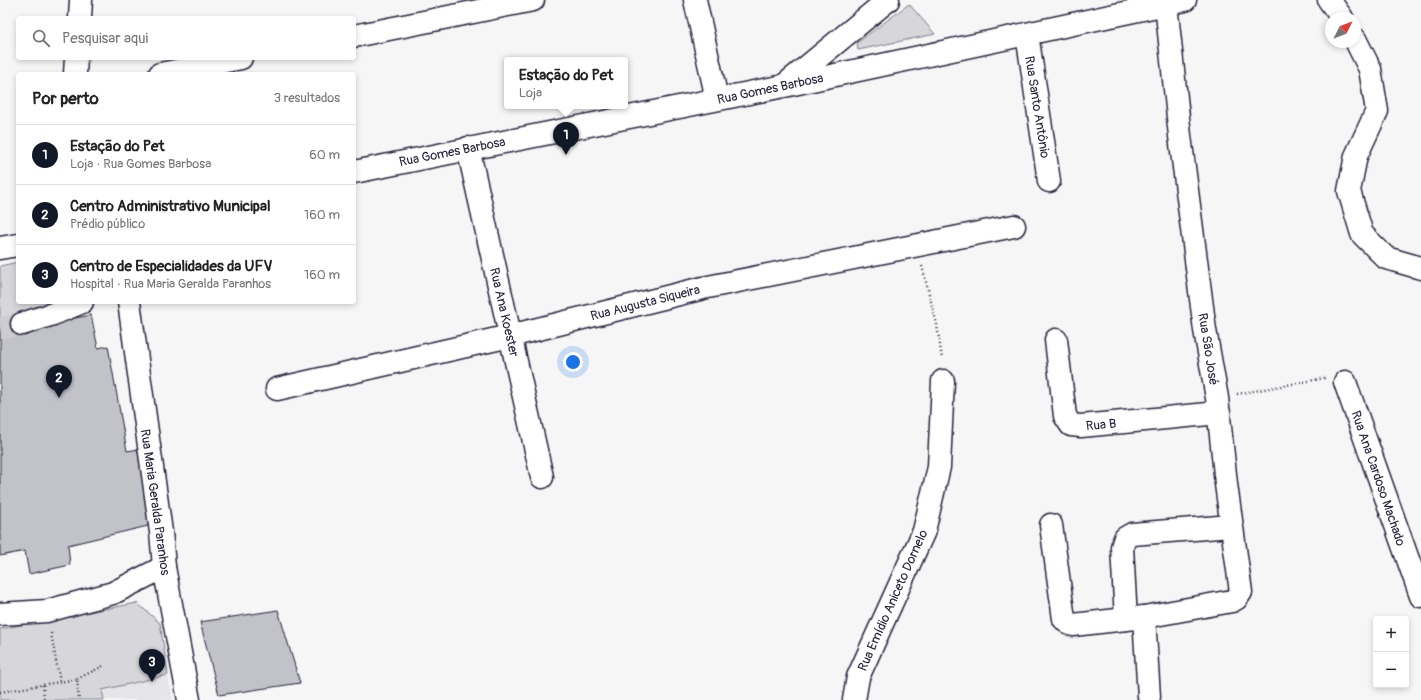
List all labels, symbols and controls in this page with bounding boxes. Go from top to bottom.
north arrow [1325,12,1361,48]
search box [16,16,356,60]
icon: search [30,27,52,49]
text: Pesquisar aqui [62,29,148,48]
street label: Rua Santo Antônio [1021,55,1053,159]
popup [504,57,628,109]
text: Estação do Pet [519,66,613,85]
street label: Rua Gomes Barbosa [716,70,825,108]
text: Loja [519,85,542,101]
text: Por perto [32,88,99,109]
text: 3 resultados [274,90,340,106]
pin: 1 [553,122,579,155]
street label: Rua Gomes Barbosa [398,134,507,170]
text: Estação do Pet [70,137,164,156]
text: 1 [42,147,48,163]
text: 60 m [309,147,340,163]
text: Loja · Rua Gomes Barbosa [70,156,211,172]
text: Centro Administrativo Municipal [70,197,270,216]
text: 2 [41,207,49,223]
text: 160 m [304,207,340,223]
text: Prédio público [70,216,145,232]
text: Centro de Especialidades da UFV [70,257,272,276]
street label: Rua Ana Koester [486,266,522,359]
text: 3 [41,267,49,283]
text: 160 m [304,267,340,283]
text: Hospital · Rua Maria Geralda Paranhos [70,276,271,292]
street label: Rua Augusta Siqueira [589,282,702,324]
street label: Rua São José [1194,312,1222,387]
your location [563,352,583,372]
pin: 2 [46,365,72,398]
street label: Rua Ana Cardoso Machado [1347,409,1409,548]
street label: Rua B [1085,416,1117,434]
street label: Rua Maria Geralda Paranhos [137,428,173,576]
street label: Rua Emídio Aniceto Dornelo [854,527,931,674]
map controls [1373,616,1409,688]
button: + [1373,616,1409,652]
pin: 3 [139,649,165,682]
button: − [1373,652,1409,688]

